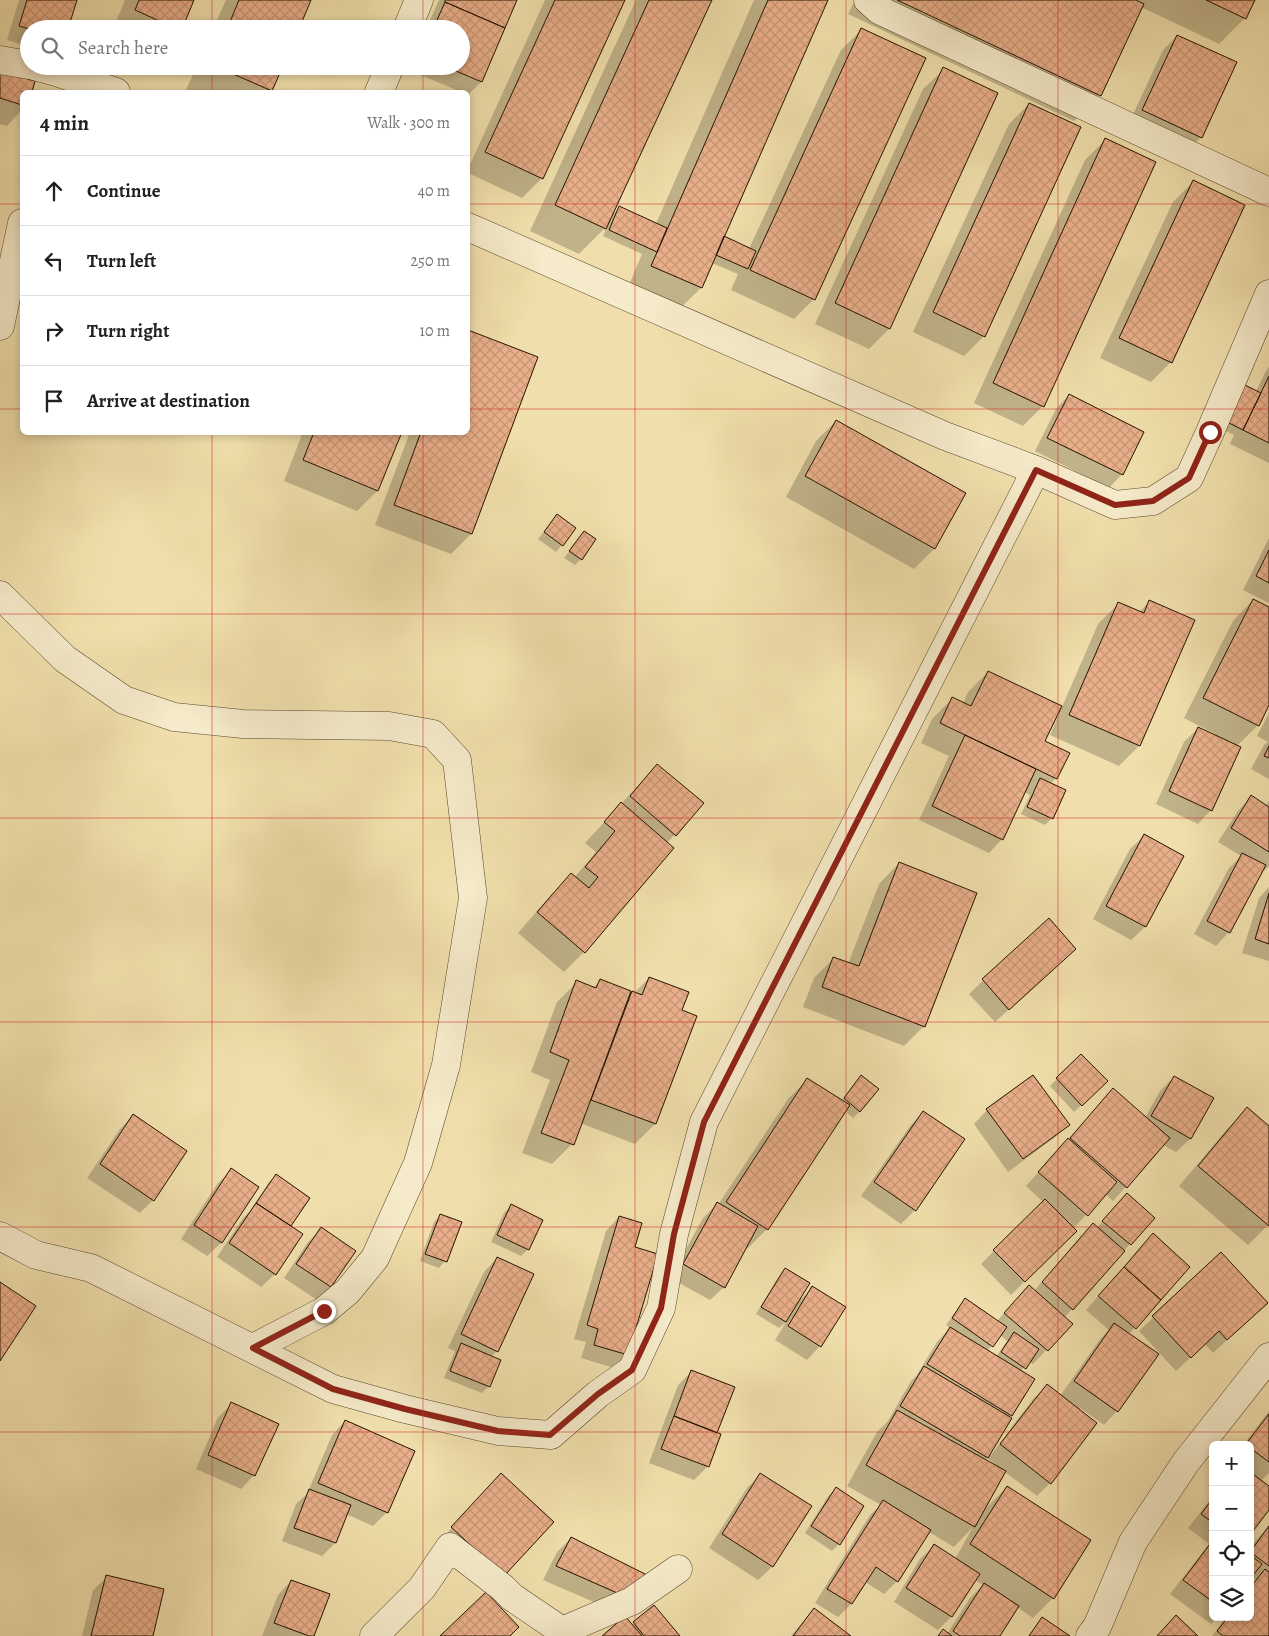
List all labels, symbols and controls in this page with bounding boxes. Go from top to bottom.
search box [20,20,470,75]
icon: search [38,34,66,62]
text: Search here [78,35,168,61]
text: 4 min [40,109,89,137]
text: Walk · 300 m [367,112,450,134]
icon: ahead [40,177,68,205]
text: Continue [87,178,161,204]
text: 40 m [418,180,450,202]
icon: left [40,247,68,275]
text: Turn left [87,248,156,274]
text: 250 m [411,250,450,272]
icon: right [40,317,68,345]
text: Turn right [87,318,169,344]
text: 10 m [420,320,450,342]
icon: arrive [40,387,68,415]
text: Arrive at destination [87,388,250,414]
route start [1199,421,1222,444]
route end [313,1300,336,1323]
map controls [1209,1441,1254,1621]
button: + [1209,1441,1254,1486]
button: − [1209,1486,1254,1531]
button: locate [1209,1531,1254,1576]
button: layers [1209,1576,1254,1621]

